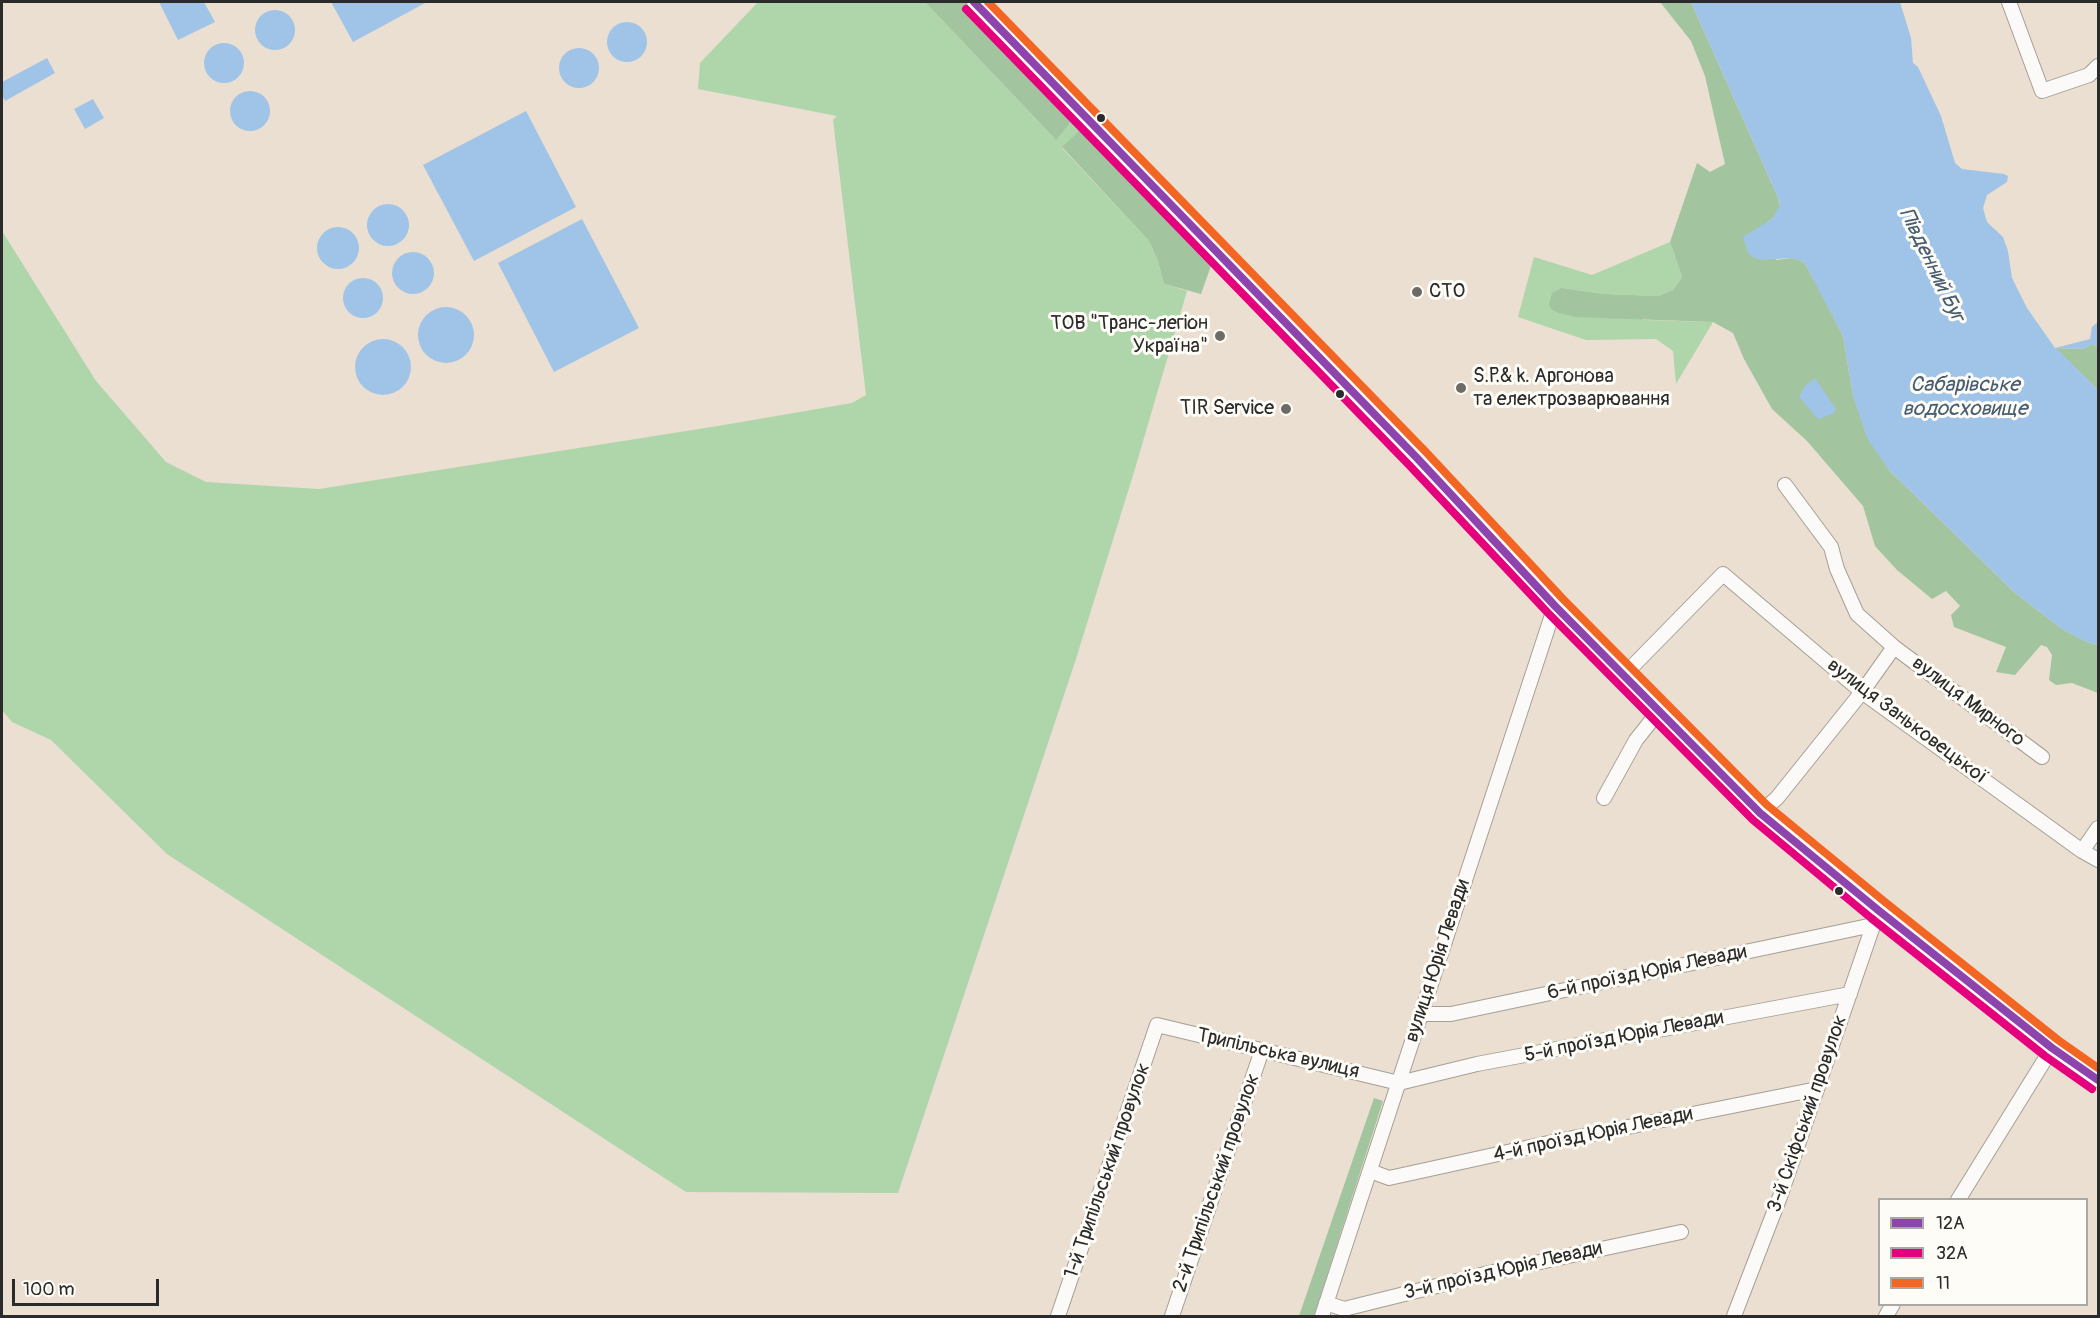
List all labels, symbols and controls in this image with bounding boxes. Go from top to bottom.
unlabelled marker [1095,112,1107,124]
water label: Південний Буг [1893,204,1969,326]
place label: СТО [1429,280,1465,304]
marker: СТО [1410,285,1424,299]
place label: ТОВ "Транс-легіон Україна" [1050,312,1208,359]
marker: ТОВ "Транс-легіон Україна" [1213,329,1227,343]
place label: S.P.& k. Аргонова та електрозварювання [1473,365,1670,412]
water label: Сабарівське водосховище [1903,373,2027,423]
marker: S.P.& k. Аргонова та електрозварювання [1454,381,1468,395]
unlabelled marker [1334,388,1346,400]
place label: TIR Service [1180,397,1274,421]
marker: TIR Service [1279,402,1293,416]
street label: вулиця Мирного [1907,652,2029,752]
street label: вулиця Заньковецької [1822,654,1992,790]
street label: вулиця Юрія Левади [1400,876,1476,1046]
unlabelled marker [1833,885,1845,897]
street label: 6-й проїзд Юрія Левади [1545,940,1749,1006]
street label: 5-й проїзд Юрія Левади [1522,1006,1726,1068]
street label: 3-й Скіфський провулок [1763,1012,1853,1216]
street label: Трипільська вулиця [1194,1024,1362,1084]
street label: 1-й Трипільський провулок [1060,1060,1156,1282]
street label: 2-й Трипільський провулок [1168,1071,1266,1295]
street label: 4-й проїзд Юрія Левади [1491,1102,1695,1168]
legend [1878,1198,2088,1306]
text: 12А [1936,1212,1965,1235]
street label: 3-й проїзд Юрія Левади [1402,1237,1604,1305]
text: 32А [1936,1242,1968,1265]
scale bar [15,1267,162,1305]
text: 11 [1936,1272,1950,1295]
text: 100 m [23,1278,75,1301]

